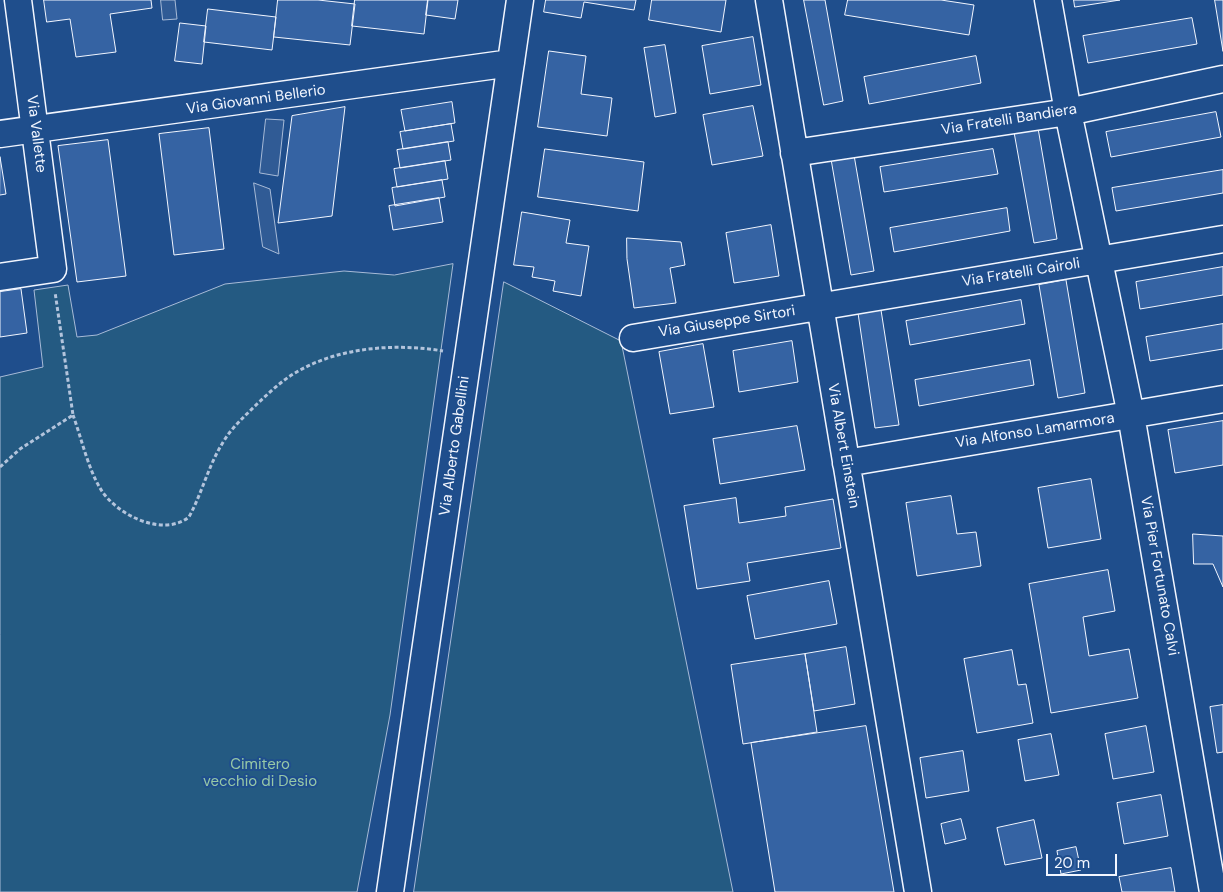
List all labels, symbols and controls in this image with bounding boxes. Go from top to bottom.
street label: Via Giovanni Bellerio [185,81,327,119]
street label: Via Vallette [22,94,50,174]
street label: Via Fratelli Bandiera [940,100,1078,140]
street label: Via Fratelli Cairoli [961,255,1081,291]
street label: Via Giuseppe Sirtori [657,302,797,342]
street label: Via Alberto Gabellini [436,375,474,517]
street label: Via Albert Einstein [823,382,863,510]
street label: Via Alfonso Lamarmora [954,410,1116,452]
street label: Via Pier Fortunato Calvi [1136,495,1182,657]
park label: Cimitero vecchio di Desio [203,756,317,791]
scale bar [1048,844,1119,876]
text: 20 m [1054,853,1090,873]

